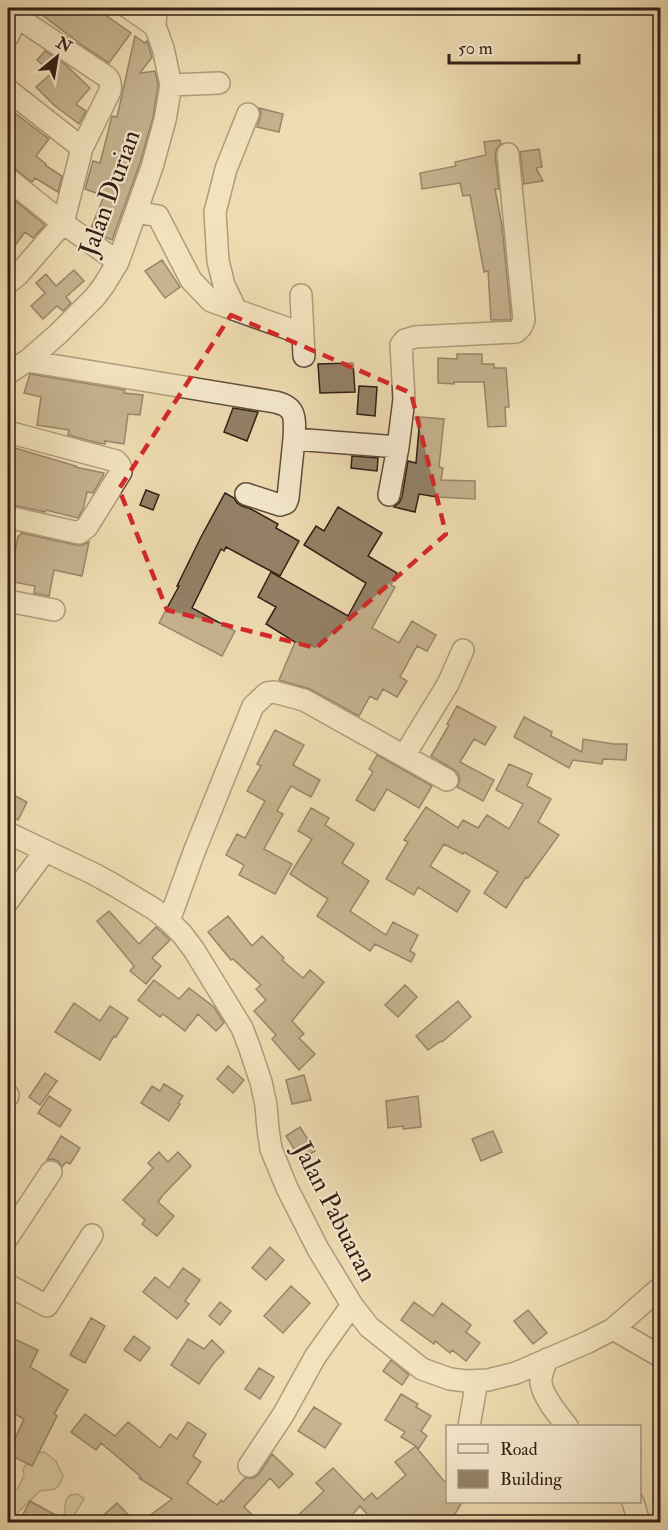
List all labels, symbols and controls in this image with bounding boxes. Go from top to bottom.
north arrow [27,27,87,87]
scale bar [449,27,580,65]
text: N [52,32,76,57]
text: 50 m [458,37,493,60]
street label: Jalan Durian [72,125,148,262]
street label: Jalan Pabuaran [286,1136,384,1287]
legend [446,1425,641,1503]
text: Road [500,1438,538,1461]
text: Building [500,1468,563,1491]

